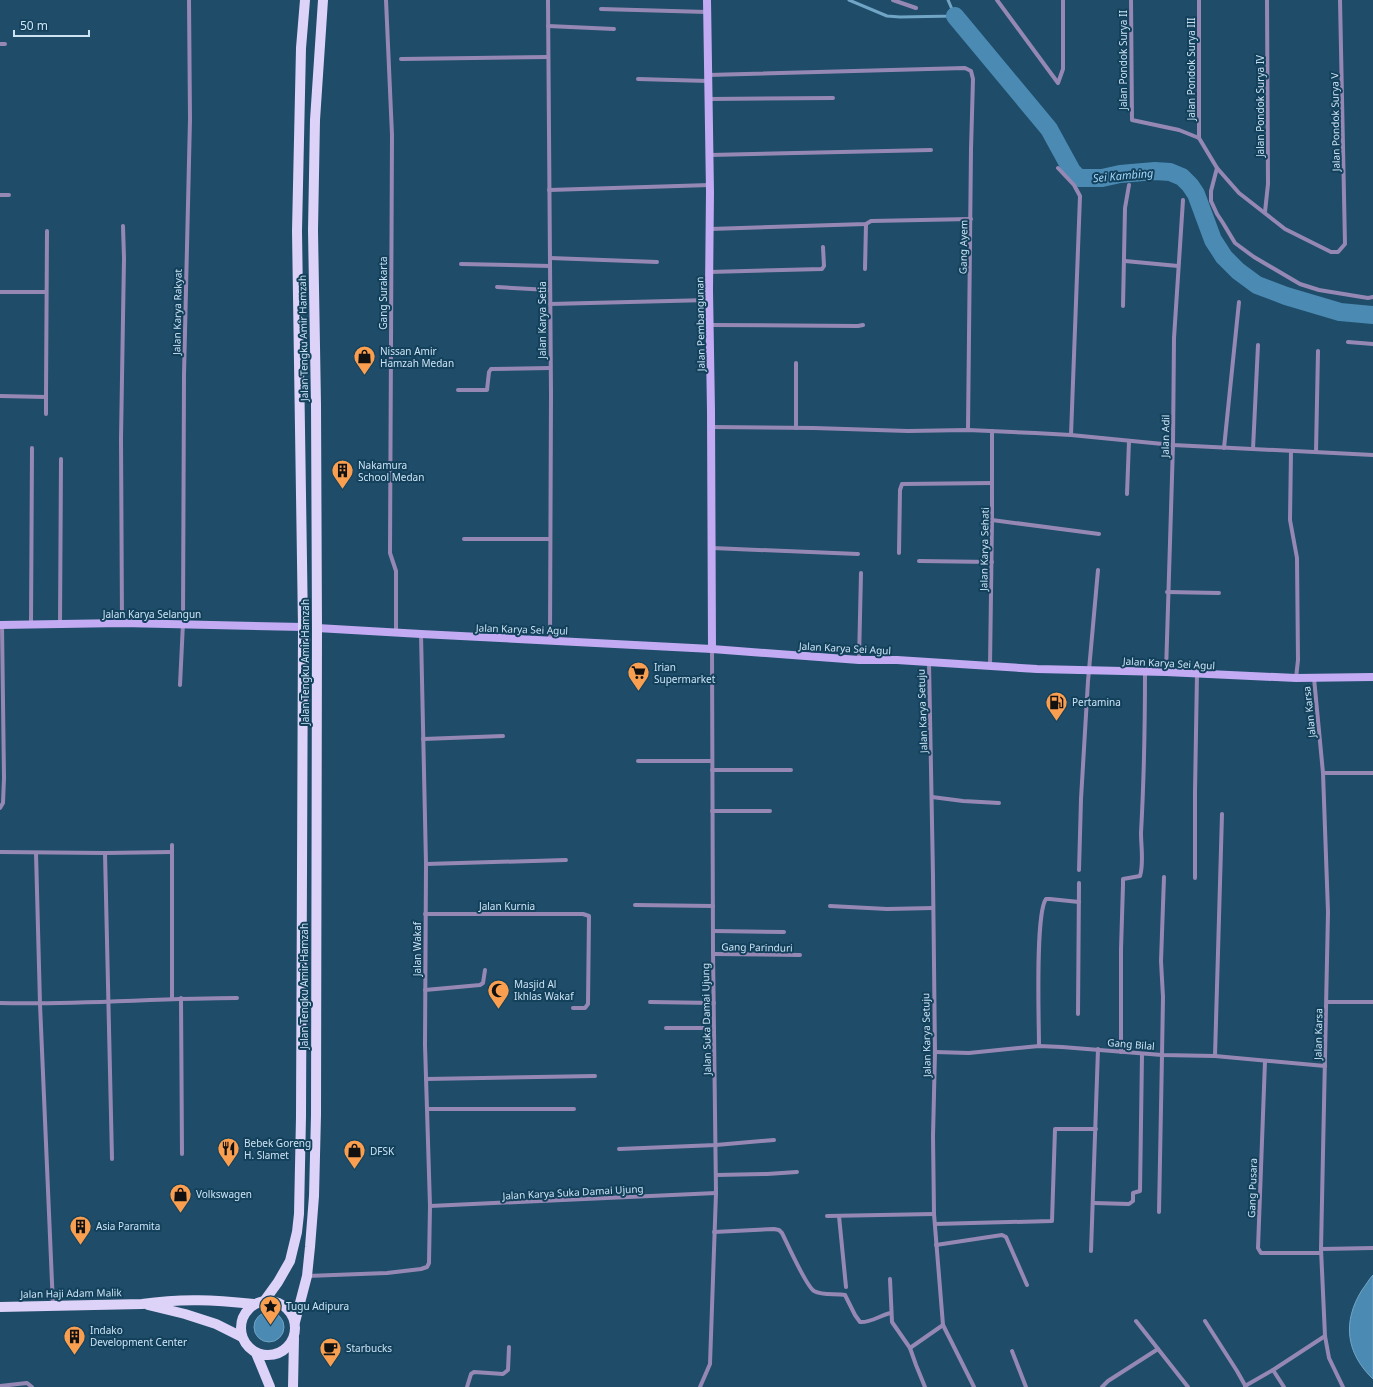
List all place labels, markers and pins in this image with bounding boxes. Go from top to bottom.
shop icon: Nissan Amir Hamzah Medan [351,344,377,377]
place label: Nissan Amir Hamzah Medan [380,344,454,370]
building icon: Nakamura School Medan [330,458,356,491]
place label: Nakamura School Medan [358,458,424,484]
supermarket icon: Irian Supermarket [625,660,651,693]
place label: Irian Supermarket [654,660,716,686]
fuel station icon: Pertamina [1044,689,1070,722]
place label: Pertamina [1072,695,1121,709]
mosque icon: Masjid Al Ikhlas Wakaf [486,977,512,1010]
place label: Masjid Al Ikhlas Wakaf [514,977,574,1003]
restaurant icon: Bebek Goreng H. Slamet [216,1136,242,1169]
place label: Bebek Goreng H. Slamet [244,1136,311,1162]
shop icon: DFSK [342,1138,368,1171]
place label: DFSK [370,1144,395,1158]
shop icon: Volkswagen [167,1181,193,1214]
place label: Volkswagen [196,1187,252,1201]
building icon: Asia Paramita [68,1213,94,1246]
place label: Asia Paramita [96,1219,160,1233]
place icon: Tugu Adipura [257,1293,283,1326]
place label: Tugu Adipura [286,1299,349,1313]
building icon: Indako Development Center [62,1323,88,1356]
place label: Indako Development Center [90,1323,187,1349]
cafe icon: Starbucks [317,1335,343,1368]
place label: Starbucks [346,1341,392,1355]

